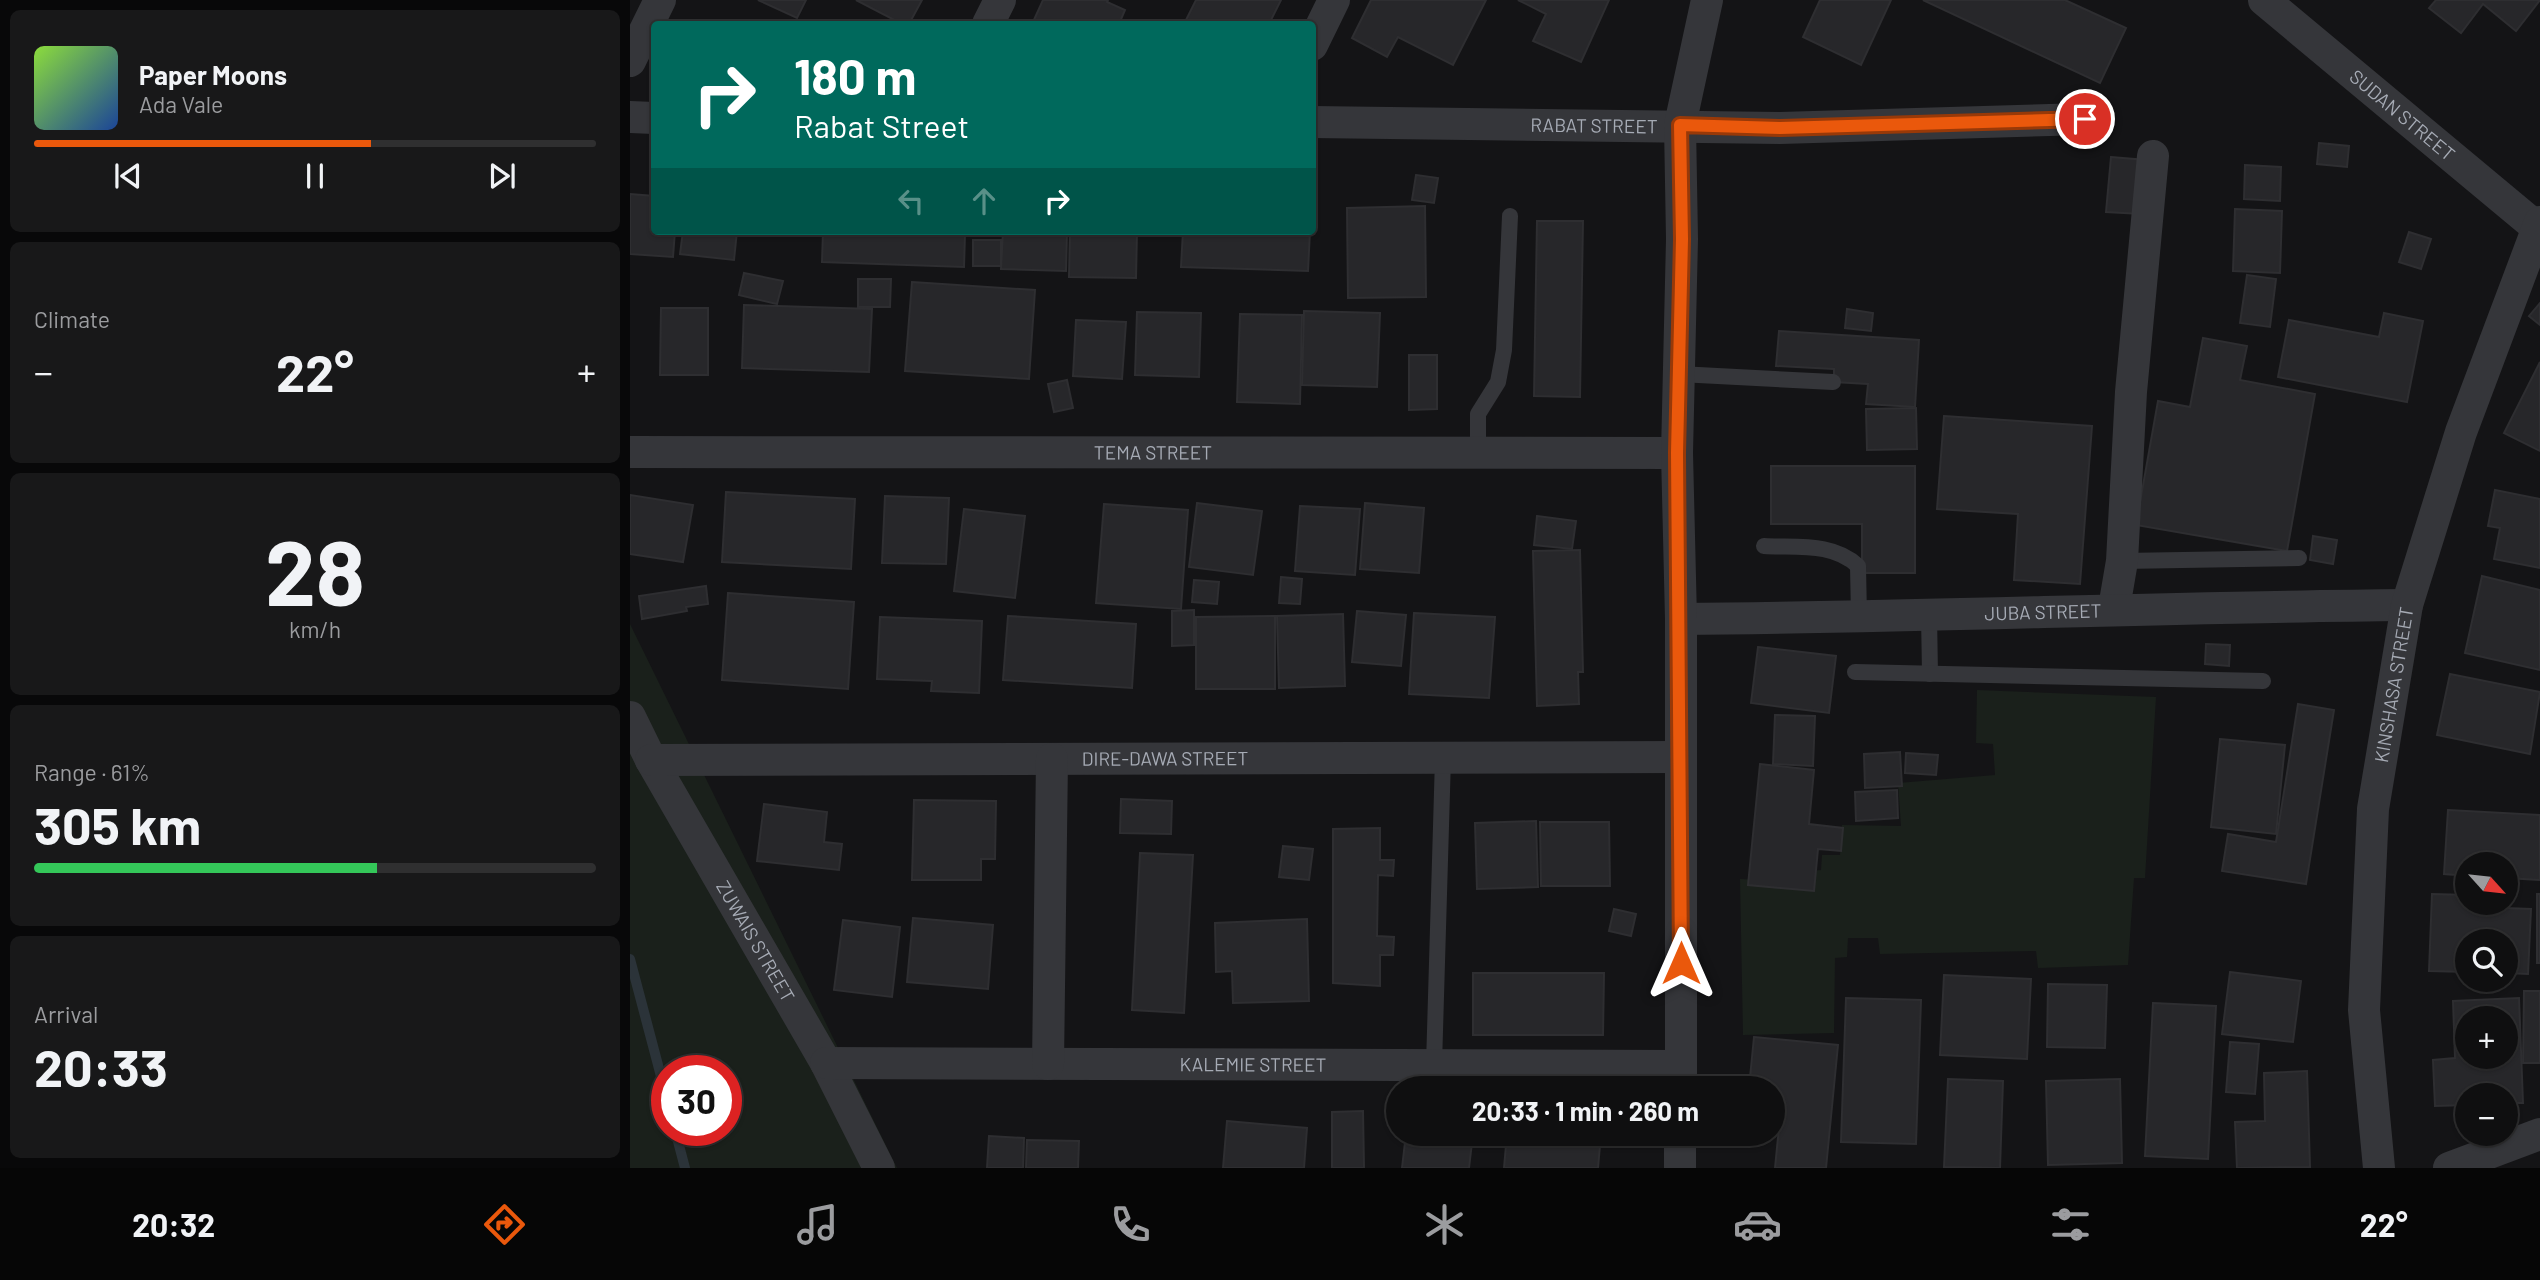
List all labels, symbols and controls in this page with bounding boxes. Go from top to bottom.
text: 180 m [794,46,917,105]
icon: right [679,49,770,140]
text: Paper Moons [139,59,287,90]
street label: SUDAN STREET [2345,64,2460,165]
pin [2055,89,2115,149]
text: Ada Vale [139,90,223,118]
icon: arrive [2066,100,2104,138]
text: Rabat Street [794,106,969,144]
street label: RABAT STREET [1530,113,1658,137]
icon: previous [109,157,147,195]
icon: pause [296,157,334,195]
icon: next [483,157,521,195]
icon: left [892,182,930,220]
icon: ahead [965,182,1003,220]
icon: right [1038,182,1076,220]
text: Climate [34,305,110,333]
text: 22° [276,340,354,402]
text: − [34,348,53,394]
text: + [577,348,596,394]
street label: TEMA STREET [1094,440,1212,464]
text: 28 [265,515,365,624]
street label: JUBA STREET [1984,599,2102,624]
street label: KINSHASA STREET [2369,605,2418,764]
text: km/h [289,615,341,643]
street label: DIRE-DAWA STREET [1082,746,1248,770]
text: Range · 61% [34,758,150,786]
text: 305 km [34,793,201,855]
north arrow [2455,852,2518,915]
map controls [2455,852,2518,1146]
street label: ZUWAIS STREET [712,876,800,1006]
position arrow [1644,926,1718,1000]
button: search [2455,929,2518,992]
text: Arrival [34,1000,98,1028]
button: + [2455,1006,2518,1069]
text: 20:33 [34,1035,168,1097]
street label: KALEMIE STREET [1180,1052,1326,1076]
speed limit sign: 30 [651,1055,742,1146]
button: − [2455,1083,2518,1146]
text: 20:33 · 1 min · 260 m [1472,1095,1699,1126]
icon: directions [480,1200,529,1249]
icon: music [793,1200,842,1249]
icon: phone [1106,1200,1155,1249]
icon: climate [1420,1200,1469,1249]
icon: car [1733,1200,1782,1249]
icon: filters [2046,1200,2095,1249]
text: 20:32 [132,1205,215,1243]
text: 22° [2360,1205,2408,1243]

